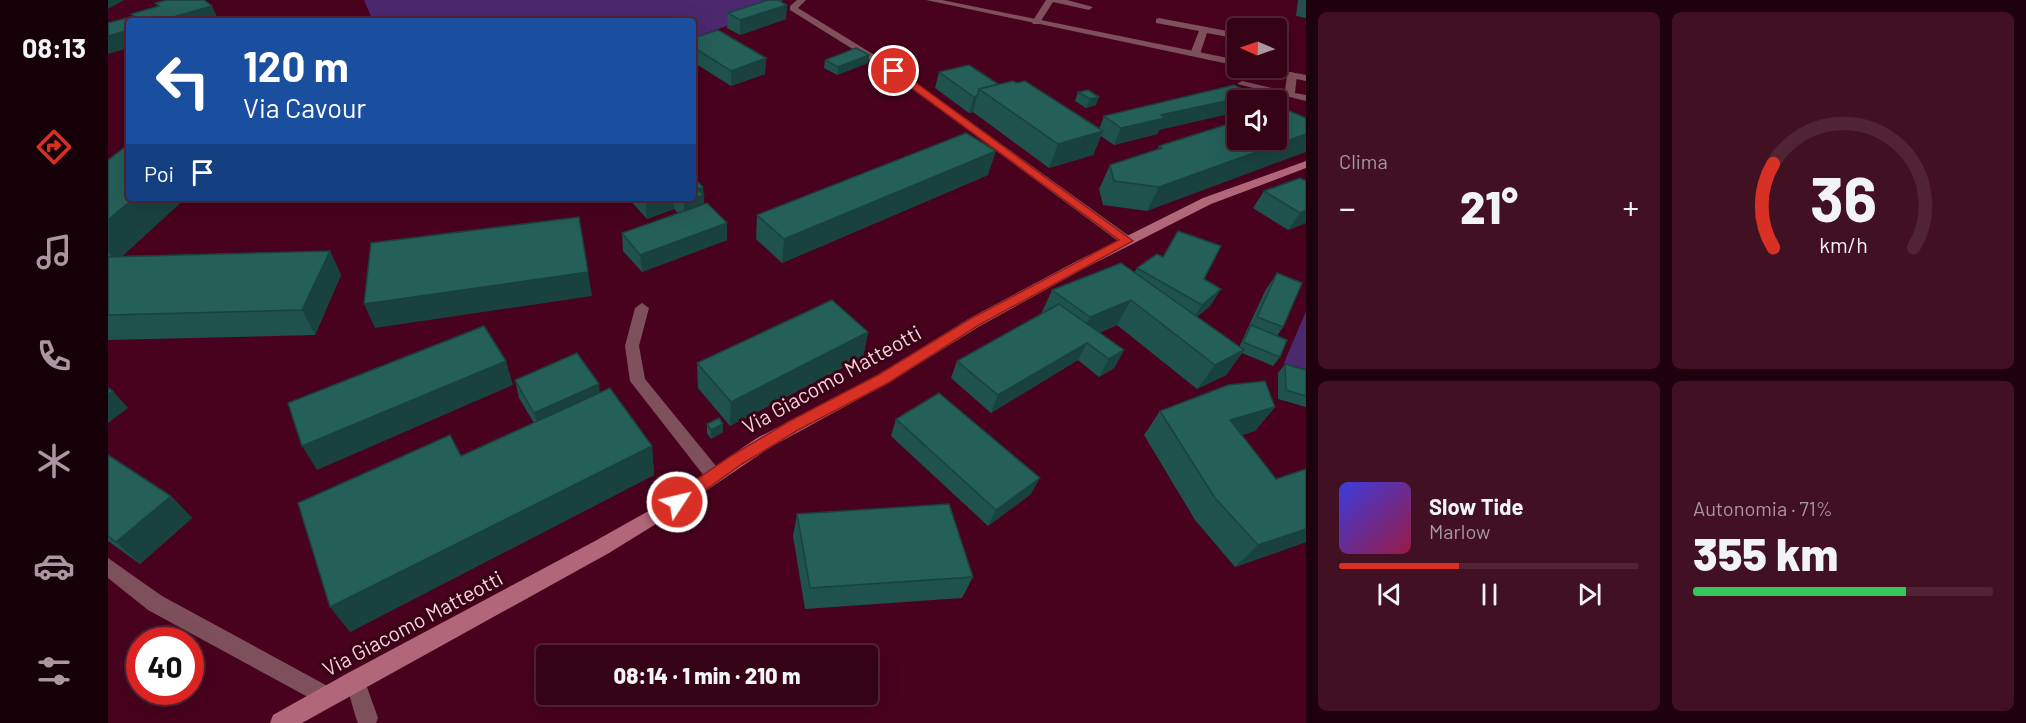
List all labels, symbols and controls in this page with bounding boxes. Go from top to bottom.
north arrow [1227,18,1287,78]
map controls [1227,18,1287,150]
text: 08:13 [22,31,86,63]
text: 120 m [243,40,349,90]
icon: left [144,42,222,120]
pin [868,45,919,96]
icon: arrive [877,54,910,87]
button: sound [1227,90,1287,150]
text: Via Cavour [243,91,366,123]
icon: directions [33,126,75,168]
text: Clima [1339,149,1388,173]
icon: arrive [186,156,219,189]
text: Poi [144,160,174,186]
text: 36 [1809,160,1877,234]
text: 21° [1460,179,1518,233]
text: − [1339,187,1356,227]
text: + [1622,187,1639,227]
icon: music [33,231,75,273]
text: km/h [1819,232,1867,257]
street label: Via Giacomo Matteotti [737,319,925,438]
icon: phone [33,335,75,377]
icon: climate [33,440,75,482]
position arrow [645,470,709,534]
text: Slow Tide [1429,493,1524,519]
text: Autonomia · 71% [1693,496,1833,520]
text: Marlow [1429,519,1490,543]
text: 355 km [1693,526,1838,580]
icon: car [33,545,75,587]
street label: Via Giacomo Matteotti [318,565,507,681]
icon: previous [1373,578,1406,611]
icon: pause [1473,578,1506,611]
icon: next [1573,578,1606,611]
speed limit sign: 40 [126,627,204,705]
icon: filters [33,650,75,692]
text: 08:14 · 1 min · 210 m [614,662,800,688]

